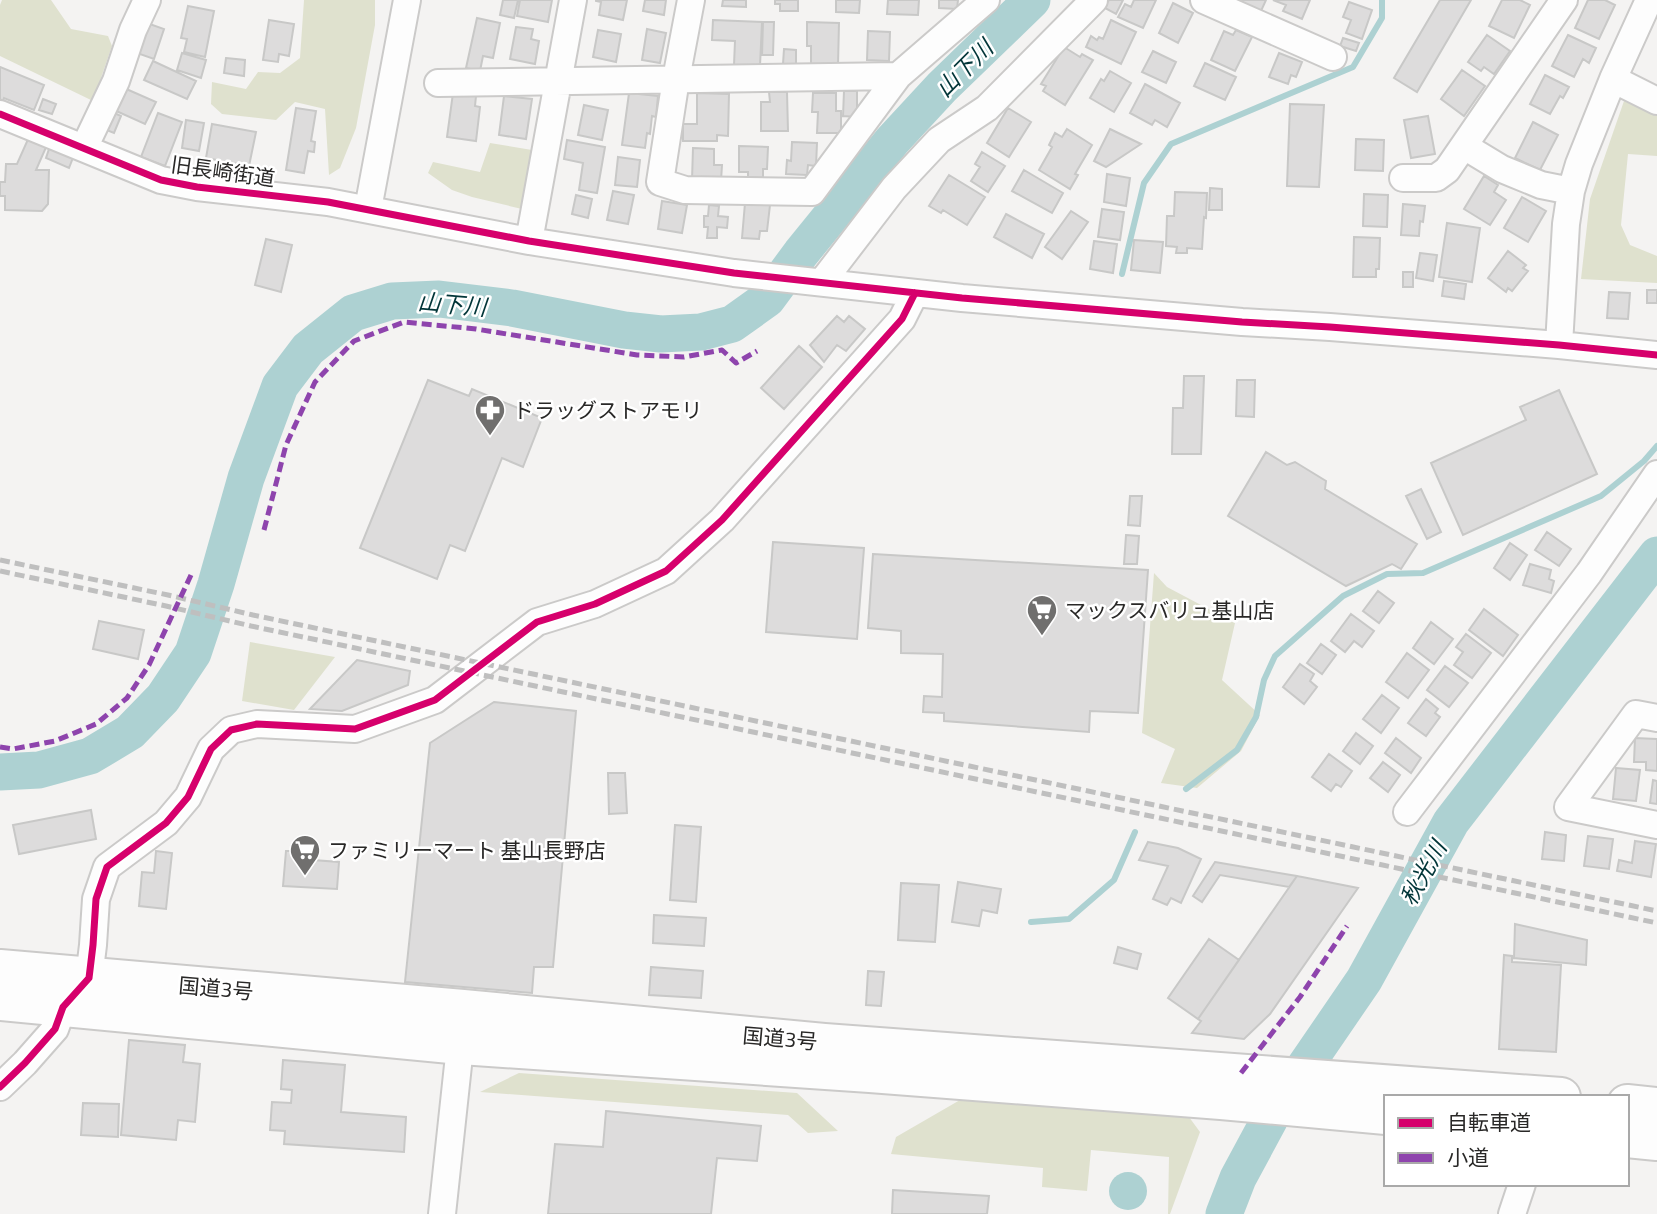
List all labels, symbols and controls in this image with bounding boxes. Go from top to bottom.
water label: 山下川 [927,29,1003,105]
street label: 旧長崎街道 [169,148,277,194]
water label: 山下川 [416,284,491,325]
pharmacy icon: ドラッグストアモリ [473,393,507,437]
place label: ドラッグストアモリ [513,394,702,426]
supermarket icon: マックスバリュ基山店 [1025,593,1059,637]
place label: マックスバリュ基山店 [1065,594,1274,626]
water label: 秋光川 [1391,832,1456,912]
supermarket icon: ファミリーマート 基山長野店 [288,833,322,877]
place label: ファミリーマート 基山長野店 [328,834,606,866]
street label: 国道3号 [177,969,255,1007]
street label: 国道3号 [741,1019,819,1057]
legend [1384,1095,1629,1186]
text: 自転車道 [1447,1106,1531,1138]
text: 小道 [1447,1141,1489,1173]

